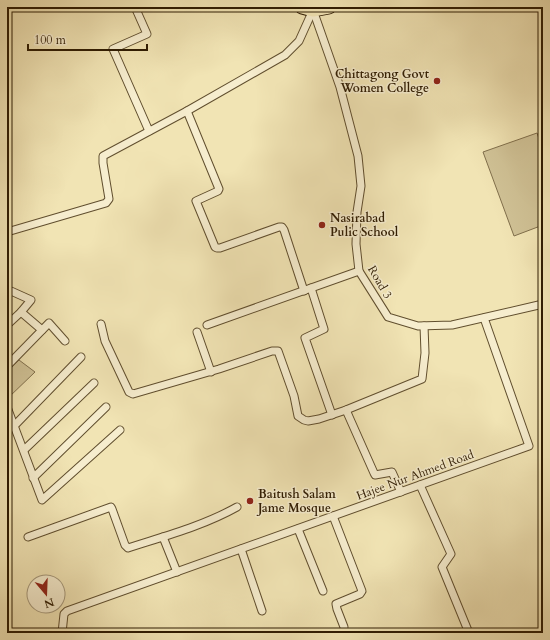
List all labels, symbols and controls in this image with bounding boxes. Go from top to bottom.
scale bar [28,26,147,52]
text: 100 m [34,32,67,48]
place label: Chittagong Govt Women College [335,66,430,96]
marker: Chittagong Govt Women College [432,76,442,86]
place label: Nasirabad Pulic School [330,210,399,240]
marker: Nasirabad Pulic School [317,220,327,230]
street label: Road 3 [364,263,396,301]
street label: Hajee Nur Ahmed Road [354,446,476,504]
place label: Baitush Salam Jame Mosque [256,486,337,516]
marker: Baitush Salam Jame Mosque [245,496,255,506]
north arrow [26,574,66,614]
text: N [42,594,56,612]

